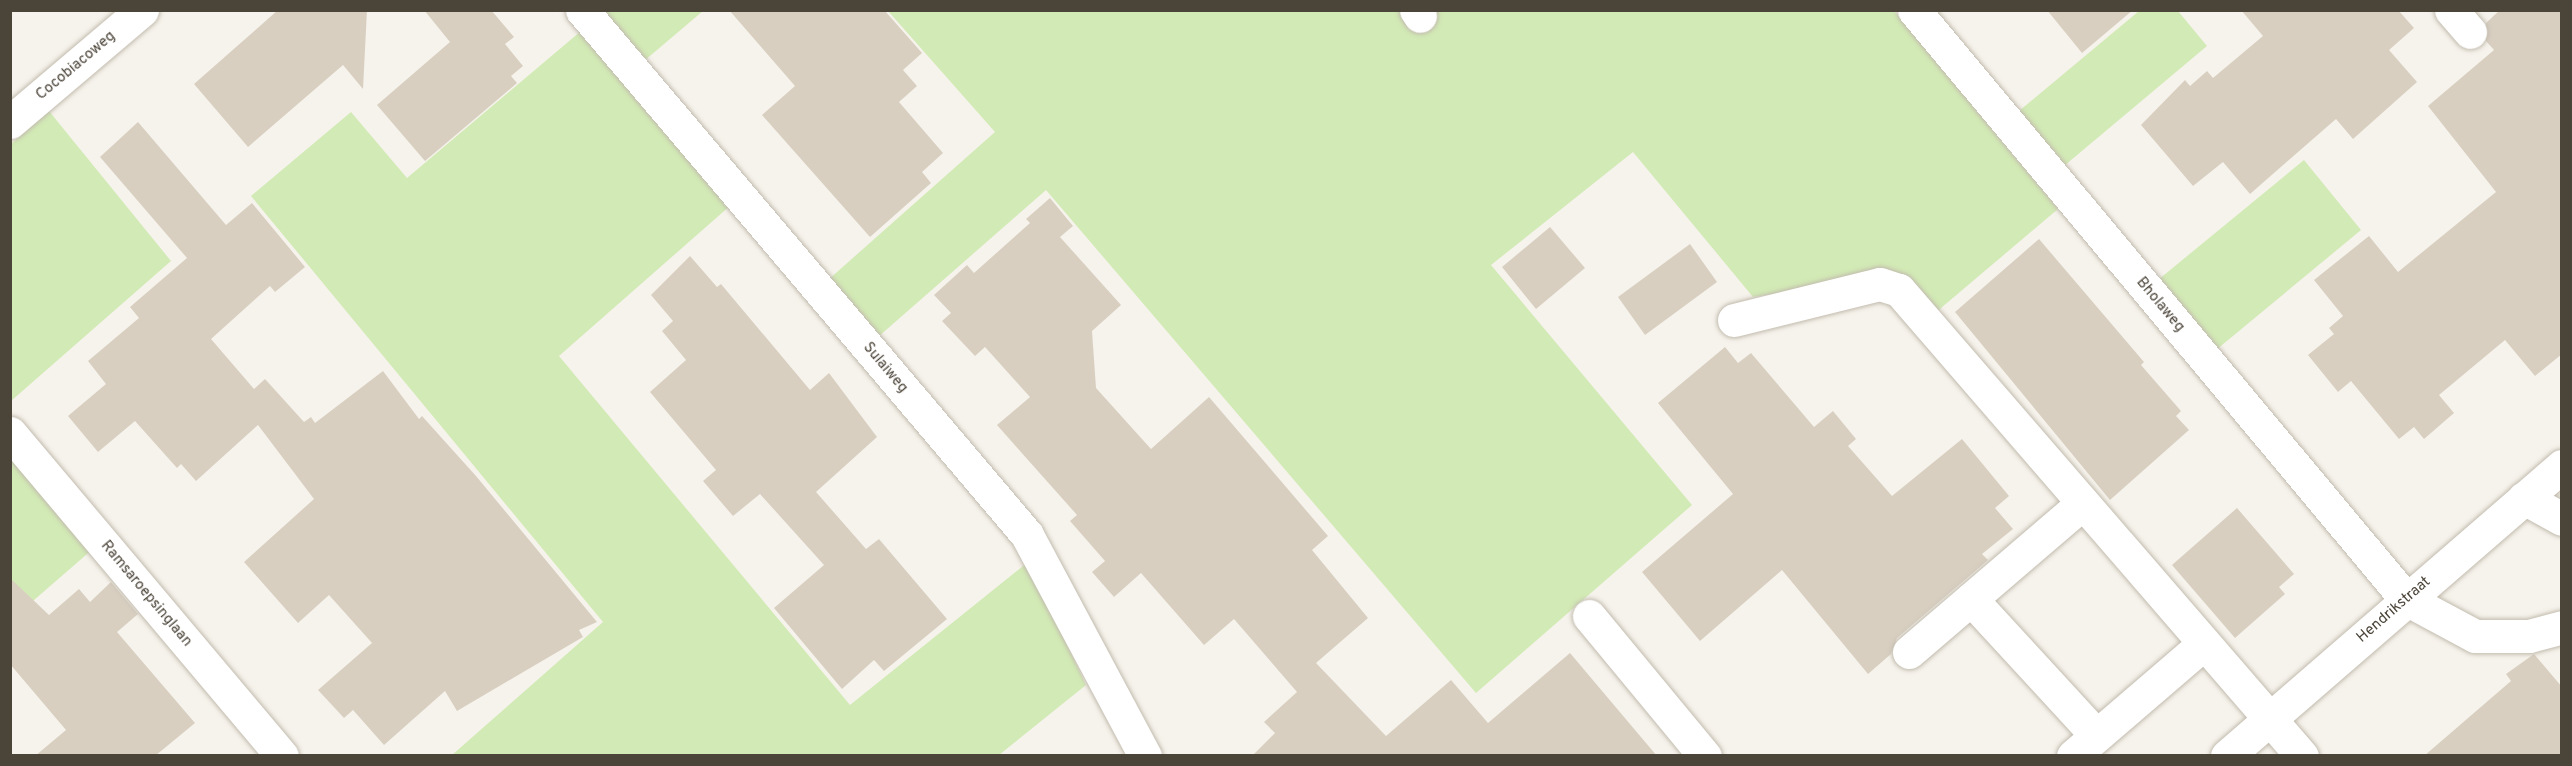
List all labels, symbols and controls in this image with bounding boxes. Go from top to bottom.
street label: Cocobiacoweg [33,28,119,104]
street label: Bholaweg [2132,274,2188,336]
street label: Sulaiweg [859,339,911,397]
street label: Ramsaroepsinglaan [96,537,196,651]
street label: Hendrikstraat [2353,573,2435,647]

